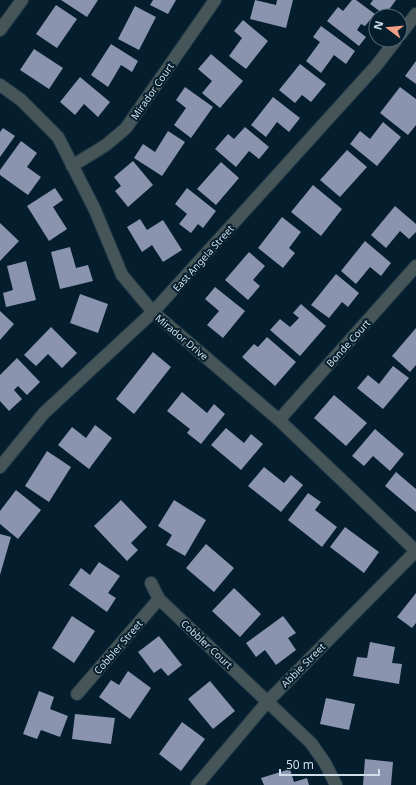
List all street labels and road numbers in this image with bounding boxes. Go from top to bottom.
street label: Mirador Court [127,59,177,122]
street label: East Angela Street [169,221,237,294]
street label: Mirador Drive [153,311,212,363]
street label: Bonde Court [323,316,373,370]
street label: Cobbler Court [178,616,236,672]
street label: Cobbler Street [91,617,146,677]
street label: Abbie Street [278,639,329,690]

